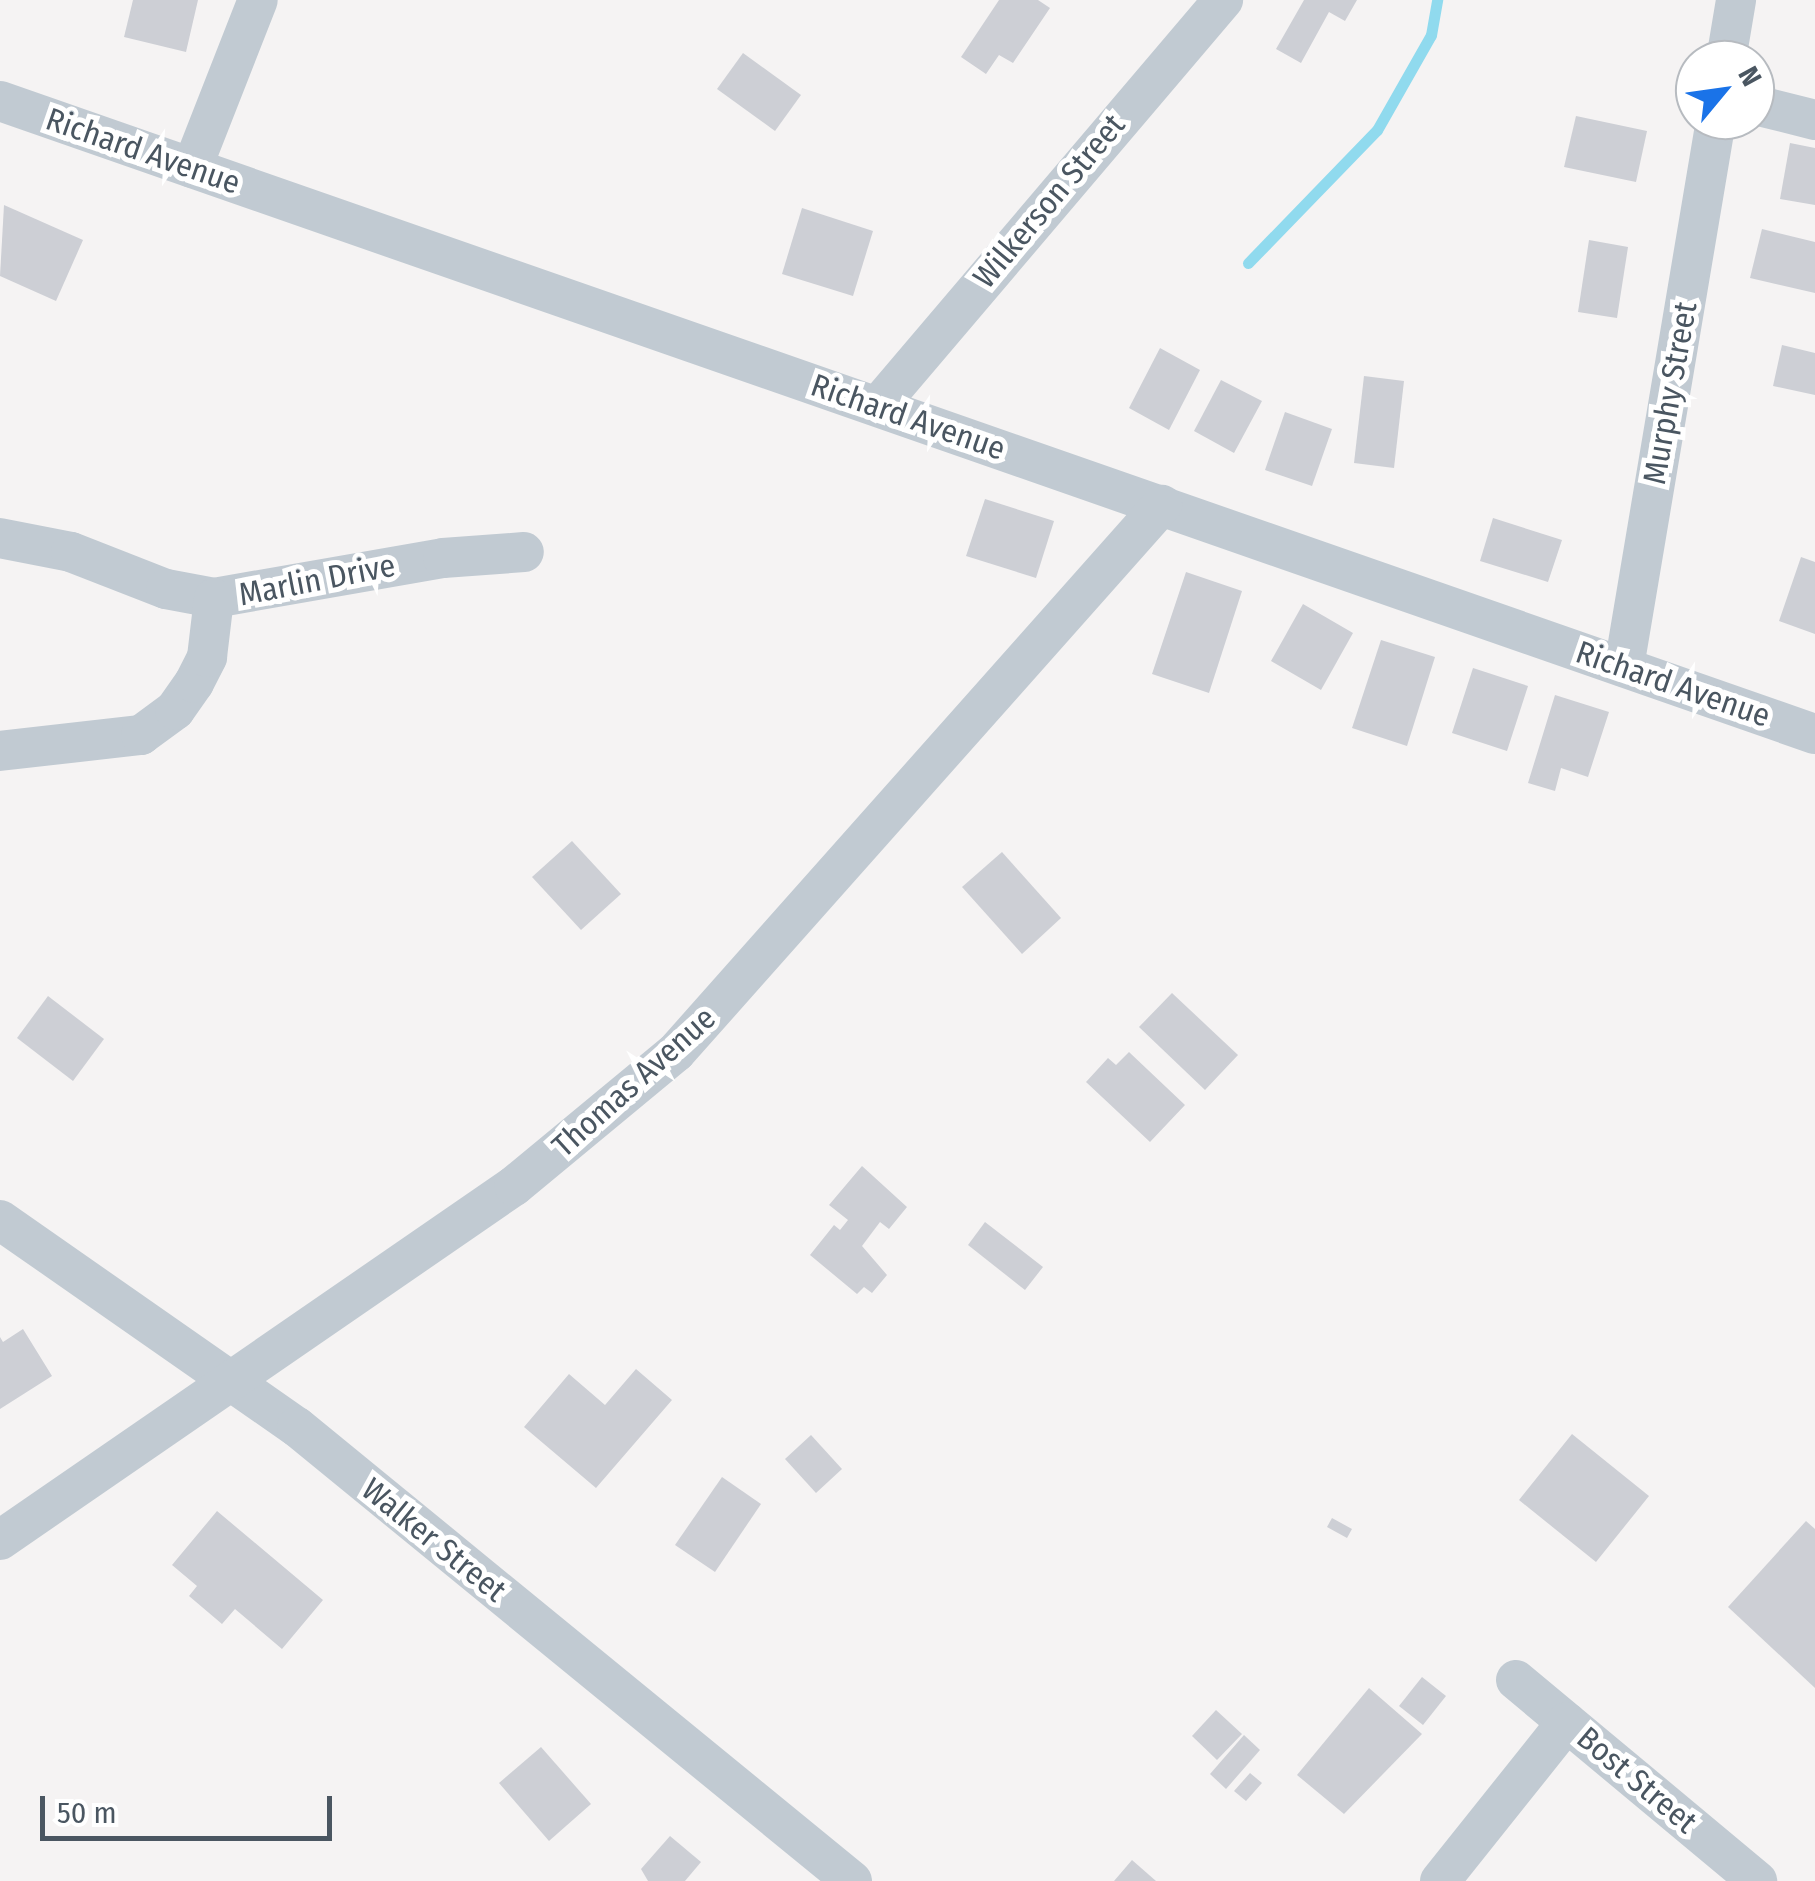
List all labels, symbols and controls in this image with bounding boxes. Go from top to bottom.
north arrow [1675,40,1775,140]
text: N [1731,61,1768,92]
street label: Richard Avenue [41,100,245,202]
street label: Wilkerson Street [965,106,1133,296]
street label: Murphy Street [1635,299,1705,487]
street label: Richard Avenue [806,366,1010,468]
street label: Marlin Drive [236,546,398,614]
street label: Richard Avenue [1571,633,1775,735]
street label: Thomas Avenue [545,999,723,1165]
street label: Walker Street [354,1470,514,1610]
street label: Bost Street [1569,1719,1705,1841]
scale bar [45,1776,338,1838]
text: 50 m [57,1795,117,1831]

